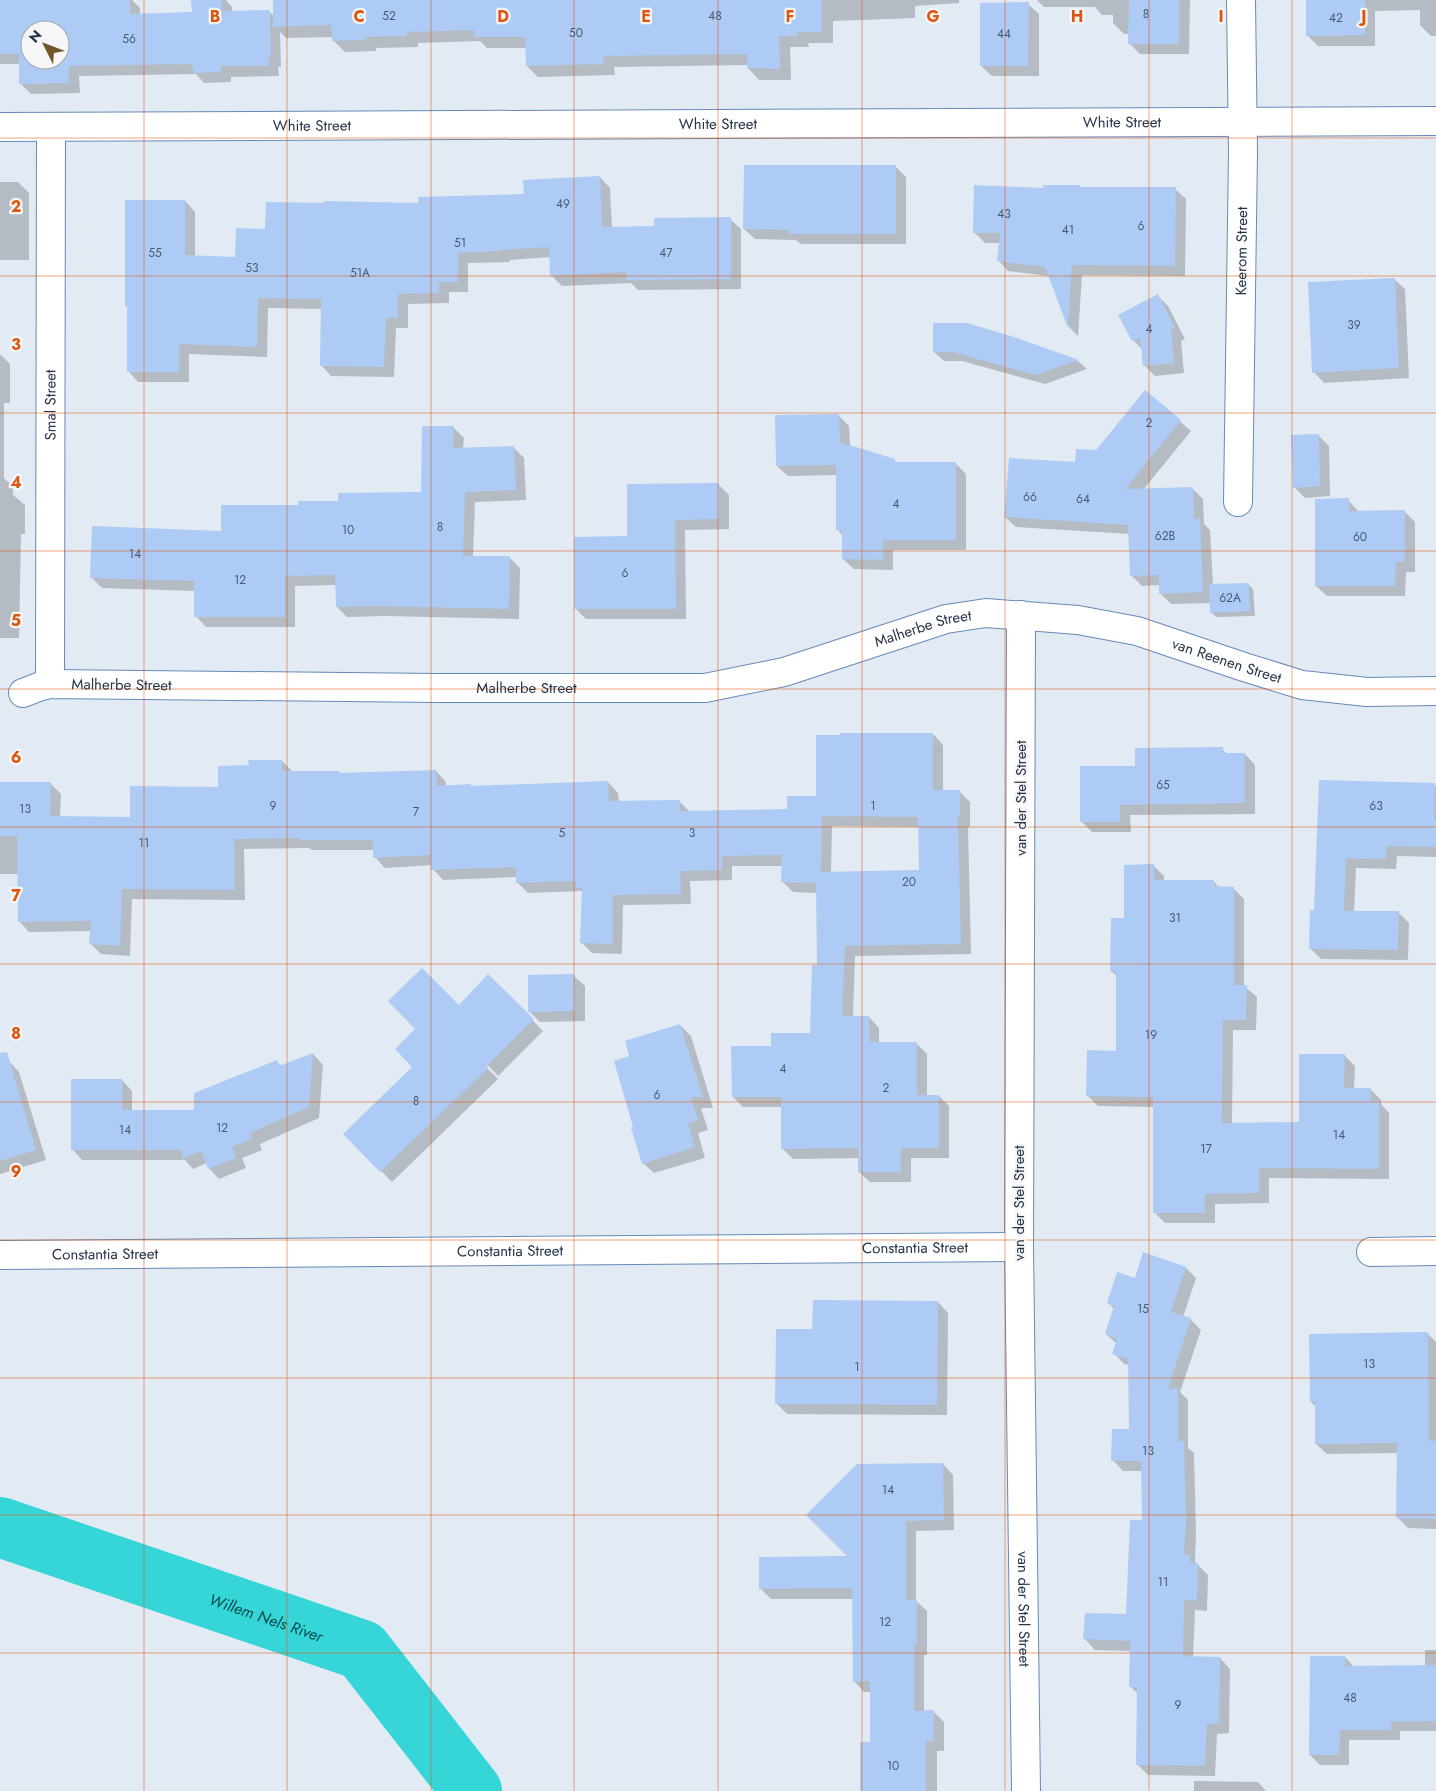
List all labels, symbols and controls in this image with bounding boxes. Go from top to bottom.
text: B [210,5,220,28]
text: C [353,5,365,28]
text: D [497,5,509,28]
text: E [641,5,651,28]
text: F [786,5,794,28]
text: G [926,5,940,28]
text: H [1071,5,1083,28]
house number: 8 [1143,5,1149,23]
text: I [1218,5,1224,28]
text: J [1358,5,1367,28]
house number: 52 [382,7,396,25]
house number: 48 [708,7,722,25]
house number: 42 [1329,9,1343,27]
north arrow [20,20,70,70]
house number: 50 [569,24,583,42]
text: N [24,25,46,47]
house number: 44 [997,25,1011,43]
house number: 56 [122,30,136,48]
street label: White Street [1083,111,1162,133]
street label: White Street [679,113,758,135]
street label: White Street [273,115,352,137]
text: 2 [11,195,21,218]
house number: 49 [556,195,570,213]
house number: 43 [997,205,1011,223]
street label: Keerom Street [1230,206,1253,296]
house number: 6 [1138,217,1145,235]
house number: 41 [1062,221,1074,239]
house number: 51 [454,234,466,252]
house number: 55 [148,244,162,262]
house number: 47 [659,244,673,262]
house number: 53 [245,259,259,277]
house number: 51A [350,264,370,282]
house number: 39 [1347,316,1361,334]
house number: 4 [1146,320,1153,338]
text: 3 [11,333,21,356]
street label: Smal Street [39,369,62,441]
house number: 2 [1146,414,1153,432]
text: 4 [10,471,22,494]
house number: 66 [1023,488,1037,506]
house number: 64 [1076,490,1090,508]
house number: 4 [893,495,900,513]
house number: 8 [437,518,443,536]
house number: 10 [342,521,354,539]
house number: 62B [1155,527,1176,545]
house number: 60 [1353,528,1367,546]
house number: 14 [129,545,141,563]
house number: 6 [622,564,629,582]
house number: 12 [234,571,246,589]
house number: 62A [1219,589,1241,607]
street label: Malherbe Street [872,604,973,653]
text: 5 [11,609,21,632]
street label: van Reenen Street [1169,633,1285,689]
street label: Malherbe Street [71,673,172,696]
street label: Malherbe Street [476,677,577,699]
street label: van der Stel Street [1010,740,1032,856]
text: 6 [11,746,21,769]
house number: 65 [1156,776,1170,794]
house number: 9 [270,797,277,815]
house number: 1 [870,797,876,815]
house number: 63 [1369,797,1383,815]
house number: 13 [19,800,31,818]
house number: 7 [413,803,420,821]
house number: 5 [559,824,566,842]
house number: 3 [689,824,696,842]
house number: 11 [139,834,149,852]
house number: 20 [902,873,916,891]
text: 7 [11,884,21,907]
house number: 31 [1169,909,1181,927]
text: 8 [11,1022,21,1045]
house number: 19 [1145,1026,1157,1044]
house number: 4 [780,1060,787,1078]
house number: 2 [883,1079,890,1097]
house number: 6 [654,1086,661,1104]
house number: 8 [413,1092,419,1110]
house number: 12 [216,1119,228,1137]
house number: 14 [119,1121,131,1139]
house number: 14 [1333,1126,1345,1144]
house number: 17 [1200,1140,1213,1158]
street label: van der Stel Street [1008,1145,1030,1261]
text: 9 [11,1160,21,1183]
street label: Constantia Street [862,1236,969,1259]
street label: Constantia Street [457,1240,564,1262]
street label: Constantia Street [52,1243,159,1266]
house number: 15 [1137,1300,1149,1318]
house number: 13 [1363,1355,1375,1373]
house number: 1 [854,1358,860,1376]
house number: 13 [1142,1442,1154,1460]
house number: 14 [882,1481,894,1499]
street label: van der Stel Street [1012,1551,1035,1667]
house number: 11 [1158,1573,1168,1591]
water label: Willem Nels River [206,1587,328,1648]
house number: 12 [879,1613,891,1631]
house number: 48 [1343,1689,1357,1707]
house number: 9 [1175,1696,1182,1714]
house number: 10 [887,1757,899,1775]

